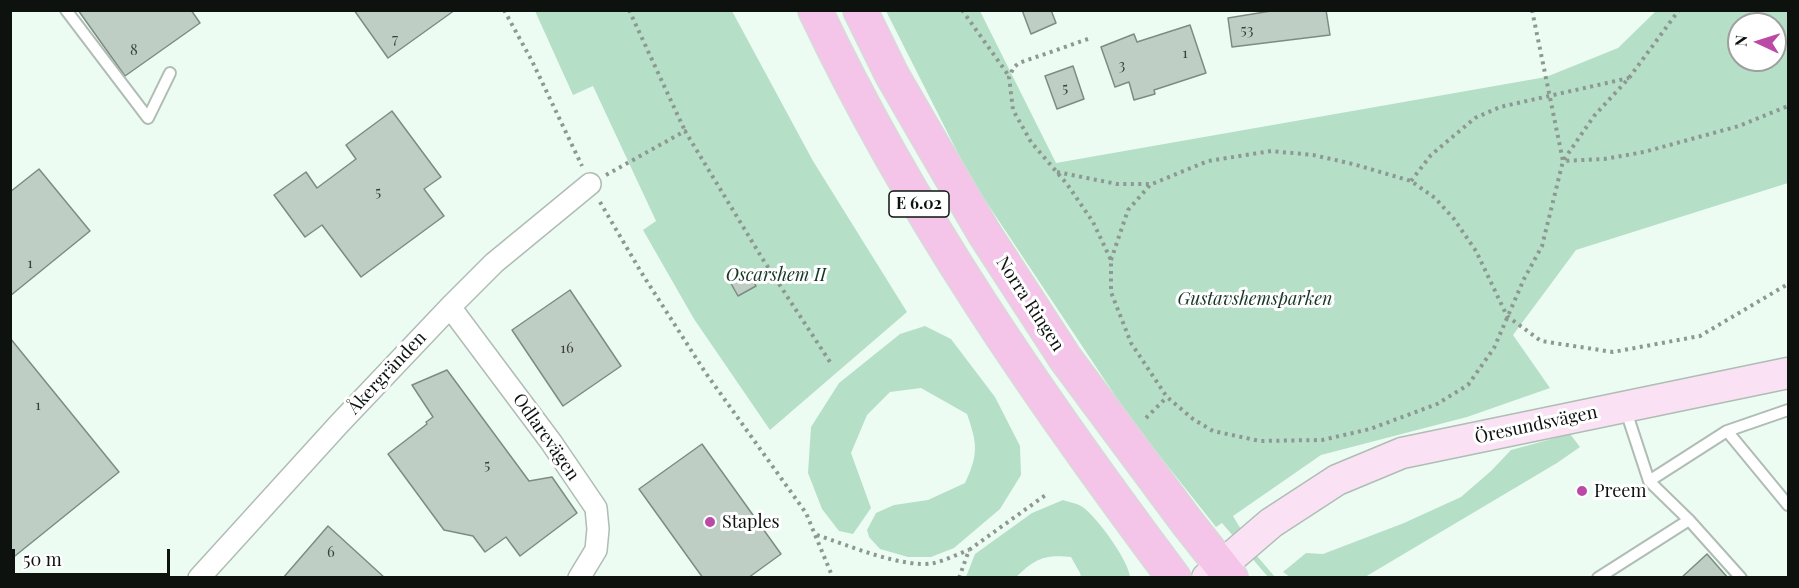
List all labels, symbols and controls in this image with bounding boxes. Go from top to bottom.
north arrow [1727,12,1787,72]
house number: 53 [1241,21,1253,39]
house number: 7 [392,30,398,48]
text: N [1730,34,1751,47]
house number: 8 [130,41,138,59]
house number: 1 [1182,44,1188,62]
house number: 3 [1119,56,1125,74]
house number: 5 [1062,79,1068,97]
house number: 5 [375,183,381,201]
road number: E 6.02 [889,191,949,217]
street label: Norra Ringen [991,253,1069,355]
house number: 1 [27,254,33,272]
park label: Oscarshem II [726,264,826,286]
park label: Gustavshemsparken [1178,288,1332,310]
street label: Åkergränden [343,327,431,419]
house number: 16 [560,339,574,357]
street label: Odlarevägen [508,389,584,485]
house number: 1 [35,396,41,414]
street label: Öresundsvägen [1473,401,1599,449]
house number: 5 [484,456,490,474]
place label: Preem [1594,480,1646,502]
marker: Preem [1575,484,1589,498]
place label: Staples [722,511,780,533]
marker: Staples [703,515,717,529]
scale bar [15,537,172,575]
house number: 6 [327,543,335,561]
text: 50 m [23,547,62,571]

